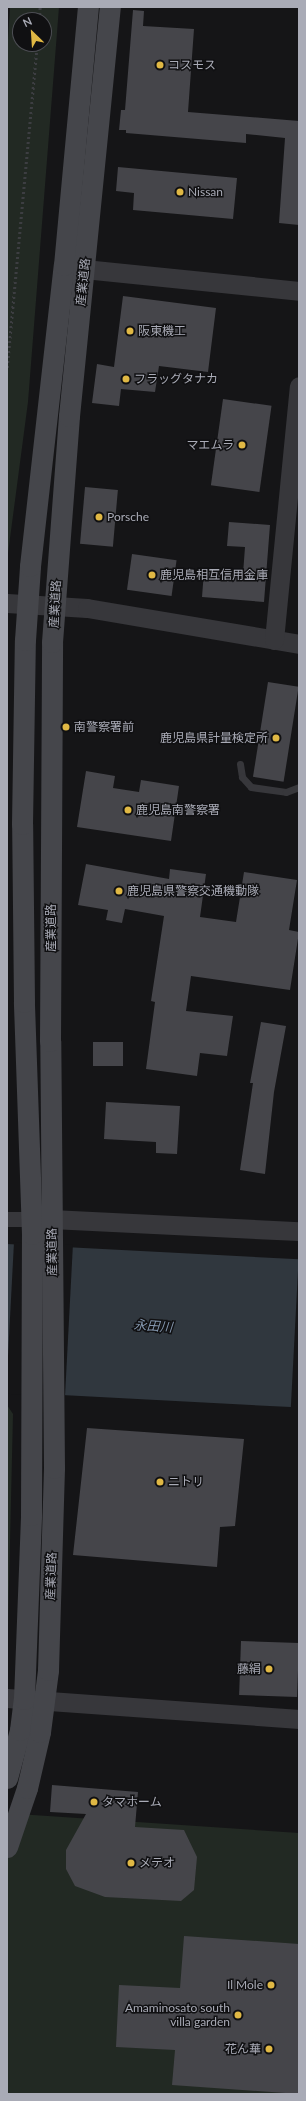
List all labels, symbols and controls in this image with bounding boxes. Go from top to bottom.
north arrow [12,12,52,52]
text: N [21,14,34,29]
place label: コスモス [168,58,216,72]
marker: コスモス [155,60,165,70]
place label: Nissan [188,185,223,199]
marker: Nissan [175,187,185,197]
street label: 産業道路 [73,257,93,307]
place label: 阪東機工 [138,324,186,338]
marker: 阪東機工 [125,326,135,336]
place label: フラッグタナカ [134,372,218,386]
marker: フラッグタナカ [121,374,131,384]
place label: マエムラ [186,438,234,452]
marker: マエムラ [237,440,247,450]
place label: Porsche [107,510,149,524]
marker: Porsche [94,512,104,522]
place label: 鹿児島相互信用金庫 [160,568,268,582]
marker: 鹿児島相互信用金庫 [147,570,157,580]
street label: 産業道路 [47,580,63,628]
place label: 南警察署前 [74,720,134,734]
marker: 南警察署前 [61,722,71,732]
place label: 鹿児島県計量検定所 [160,731,268,745]
marker: 鹿児島県計量検定所 [271,733,281,743]
place label: 鹿児島南警察署 [136,803,220,817]
marker: 鹿児島南警察署 [123,805,133,815]
place label: 鹿児島県警察交通機動隊 [127,884,259,898]
marker: 鹿児島県警察交通機動隊 [114,886,124,896]
street label: 産業道路 [44,904,58,952]
street label: 産業道路 [44,1228,60,1276]
water label: 永田川 [133,1317,173,1335]
place label: ニトリ [168,1475,204,1489]
marker: ニトリ [155,1477,165,1487]
street label: 産業道路 [43,1552,59,1600]
place label: 藤絹 [237,1662,261,1676]
marker: 藤絹 [264,1664,274,1674]
place label: タマホーム [102,1795,162,1809]
marker: タマホーム [89,1797,99,1807]
place label: メテオ [139,1856,175,1870]
marker: メテオ [126,1858,136,1868]
place label: Il Mole [227,1978,263,1992]
marker: Il Mole [266,1980,276,1990]
place label: Amaminosato south villa garden [125,2001,230,2029]
marker: Amaminosato south villa garden [233,2010,243,2020]
place label: 花ん華 [225,2042,261,2056]
marker: 花ん華 [264,2044,274,2054]

